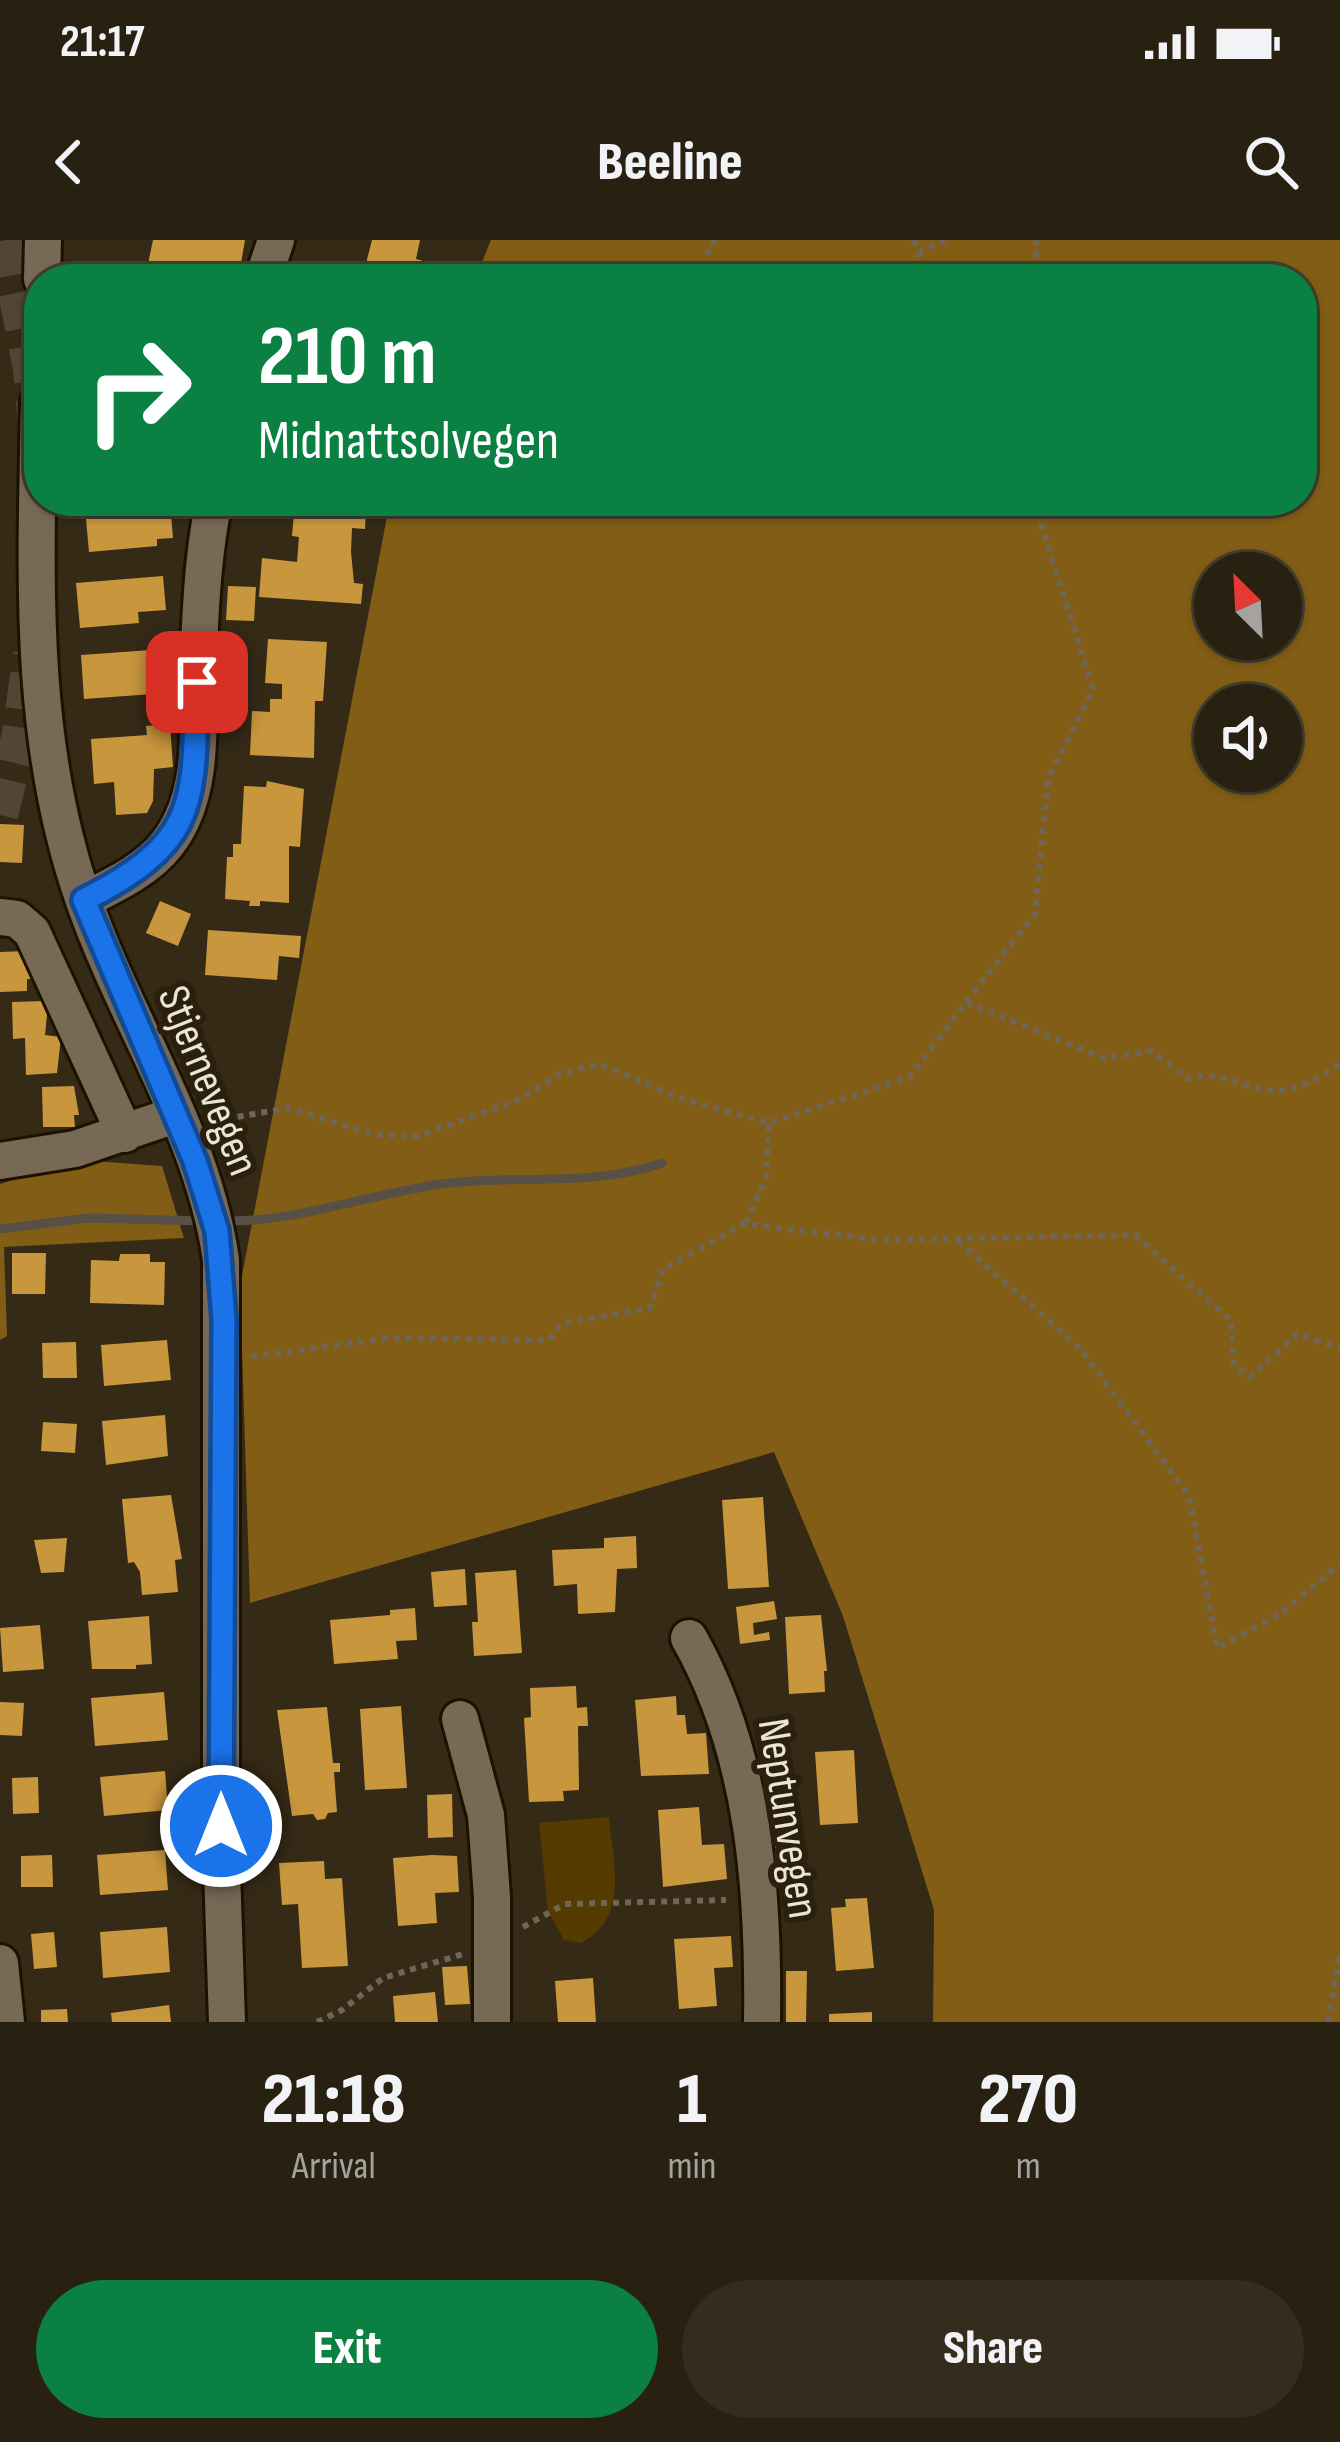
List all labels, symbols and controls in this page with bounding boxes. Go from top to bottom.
text: 21:17 [60,15,144,70]
icon: back [36,129,102,195]
icon: search [1238,129,1304,195]
text: Beeline [597,130,743,195]
text: 210 m [258,307,437,408]
icon: right [60,312,216,468]
text: Midnattsolvegen [258,409,559,474]
north arrow [1194,552,1302,660]
map controls [1194,552,1302,792]
pin [146,631,248,733]
icon: arrive [164,649,230,715]
button: sound [1194,684,1302,792]
street label: Stjernevegen [145,978,271,1184]
street label: Neptunvegen [745,1715,830,1922]
position arrow [158,1763,284,1889]
text: 21:18 [262,2057,406,2144]
text: 1 [677,2057,707,2144]
text: 270 [978,2057,1078,2144]
text: Arrival [292,2143,376,2190]
text: min [667,2143,716,2190]
text: m [1016,2143,1041,2190]
button: Exit [36,2280,658,2418]
button: Share [682,2280,1304,2418]

